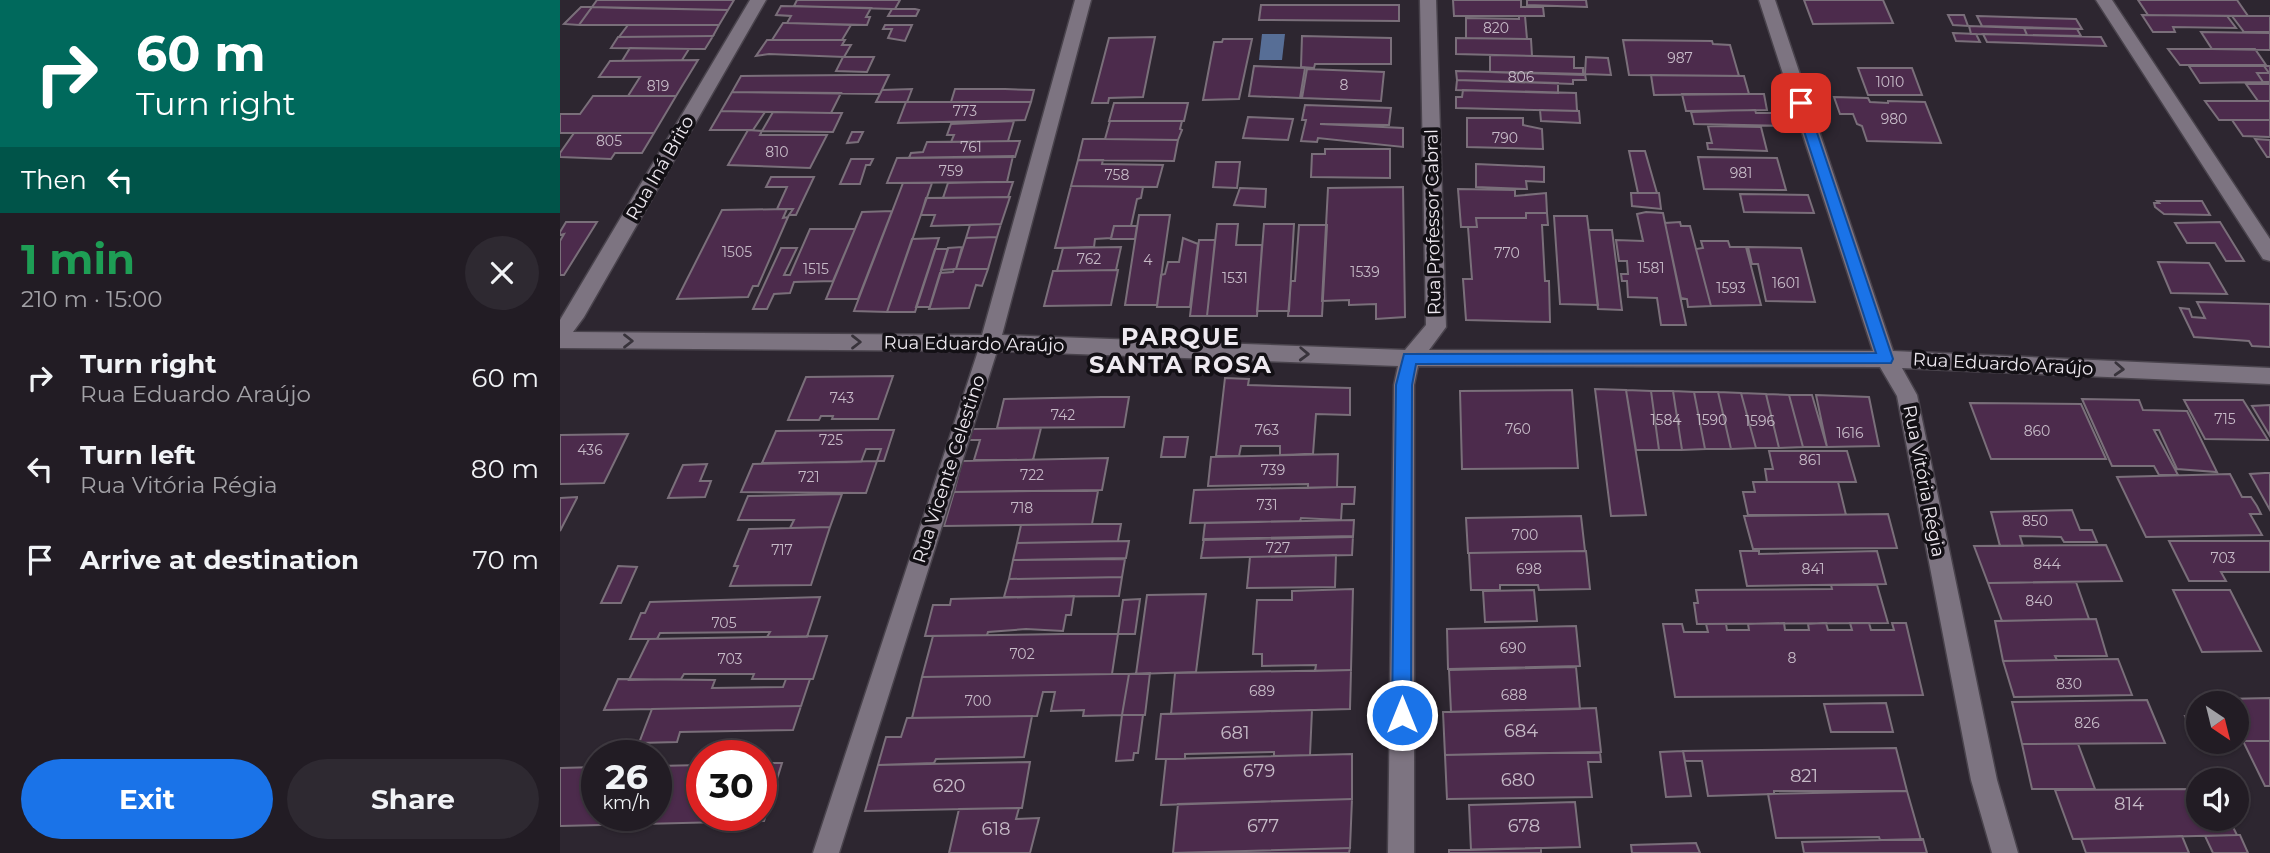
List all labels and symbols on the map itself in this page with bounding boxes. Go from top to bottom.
house number: 820 [1483,19,1509,37]
house number: 987 [1667,49,1693,67]
house number: 806 [1508,68,1535,86]
pin [1771,73,1831,133]
house number: 1010 [1876,73,1904,91]
house number: 8 [1340,76,1349,94]
house number: 819 [647,77,669,95]
house number: 773 [953,102,977,120]
house number: 980 [1881,110,1907,128]
street label: Rua Iná Brito [621,112,699,224]
street label: Rua Professor Cabral [1420,129,1446,315]
house number: 790 [1492,129,1518,147]
house number: 805 [596,132,622,150]
house number: 761 [960,138,982,156]
house number: 810 [765,143,789,161]
house number: 759 [939,162,963,180]
house number: 981 [1730,164,1752,182]
house number: 758 [1105,166,1129,184]
house number: 1505 [722,243,752,261]
house number: 770 [1494,244,1520,262]
house number: 762 [1077,250,1101,268]
house number: 4 [1143,251,1153,269]
house number: 1581 [1638,259,1664,277]
house number: 1515 [803,260,829,278]
house number: 1539 [1350,263,1380,281]
house number: 1531 [1222,269,1248,287]
house number: 1601 [1772,274,1800,292]
house number: 1593 [1716,279,1746,297]
district label: PARQUE SANTA ROSA [1089,322,1273,379]
street label: Rua Eduardo Araújo [883,331,1065,357]
one-way arrow [623,333,634,349]
one-way arrow [851,334,861,350]
one-way arrow [1298,347,1309,362]
street label: Rua Eduardo Araújo [1912,348,2094,380]
one-way arrow [2114,362,2125,377]
street label: Rua Vicente Celestino [908,372,990,566]
house number: 743 [830,389,854,407]
street label: Rua Vitória Régia [1898,403,1950,559]
house number: 742 [1051,406,1075,424]
house number: 715 [2214,410,2236,428]
house number: 1584 [1650,411,1682,429]
house number: 1590 [1697,411,1727,429]
house number: 1596 [1745,412,1775,430]
house number: 760 [1505,420,1531,438]
house number: 763 [1255,421,1279,439]
house number: 860 [2024,422,2050,440]
house number: 1616 [1836,424,1864,442]
house number: 725 [819,431,843,449]
house number: 436 [577,441,603,459]
house number: 861 [1799,451,1821,469]
house number: 739 [1261,461,1285,479]
house number: 722 [1020,466,1044,484]
house number: 721 [798,468,820,486]
house number: 731 [1256,496,1278,514]
house number: 718 [1011,499,1033,517]
house number: 850 [2022,512,2048,530]
house number: 700 [1512,526,1538,544]
house number: 727 [1266,539,1290,557]
house number: 717 [771,541,793,559]
house number: 703 [2211,549,2236,567]
house number: 844 [2033,555,2061,573]
house number: 698 [1516,560,1542,578]
house number: 841 [1802,560,1824,578]
house number: 840 [2025,592,2053,610]
house number: 705 [711,614,737,632]
house number: 690 [1500,639,1526,657]
house number: 702 [1009,645,1035,663]
house number: 8 [1788,649,1797,667]
house number: 703 [718,650,743,668]
house number: 830 [2056,675,2082,693]
position arrow [1365,678,1439,752]
house number: 689 [1249,682,1275,700]
house number: 688 [1501,686,1527,704]
north arrow [2186,691,2249,754]
house number: 700 [965,692,991,710]
house number: 826 [2074,714,2100,732]
house number: 684 [1504,720,1538,742]
house number: 681 [1221,722,1249,744]
speed limit sign: 30 [686,740,777,831]
house number: 679 [1243,760,1275,782]
house number: 821 [1790,765,1818,787]
house number: 680 [1501,769,1535,791]
house number: 620 [932,775,966,797]
house number: 814 [2114,793,2144,815]
house number: 677 [1247,815,1279,837]
house number: 678 [1508,815,1540,837]
house number: 618 [982,818,1010,840]

